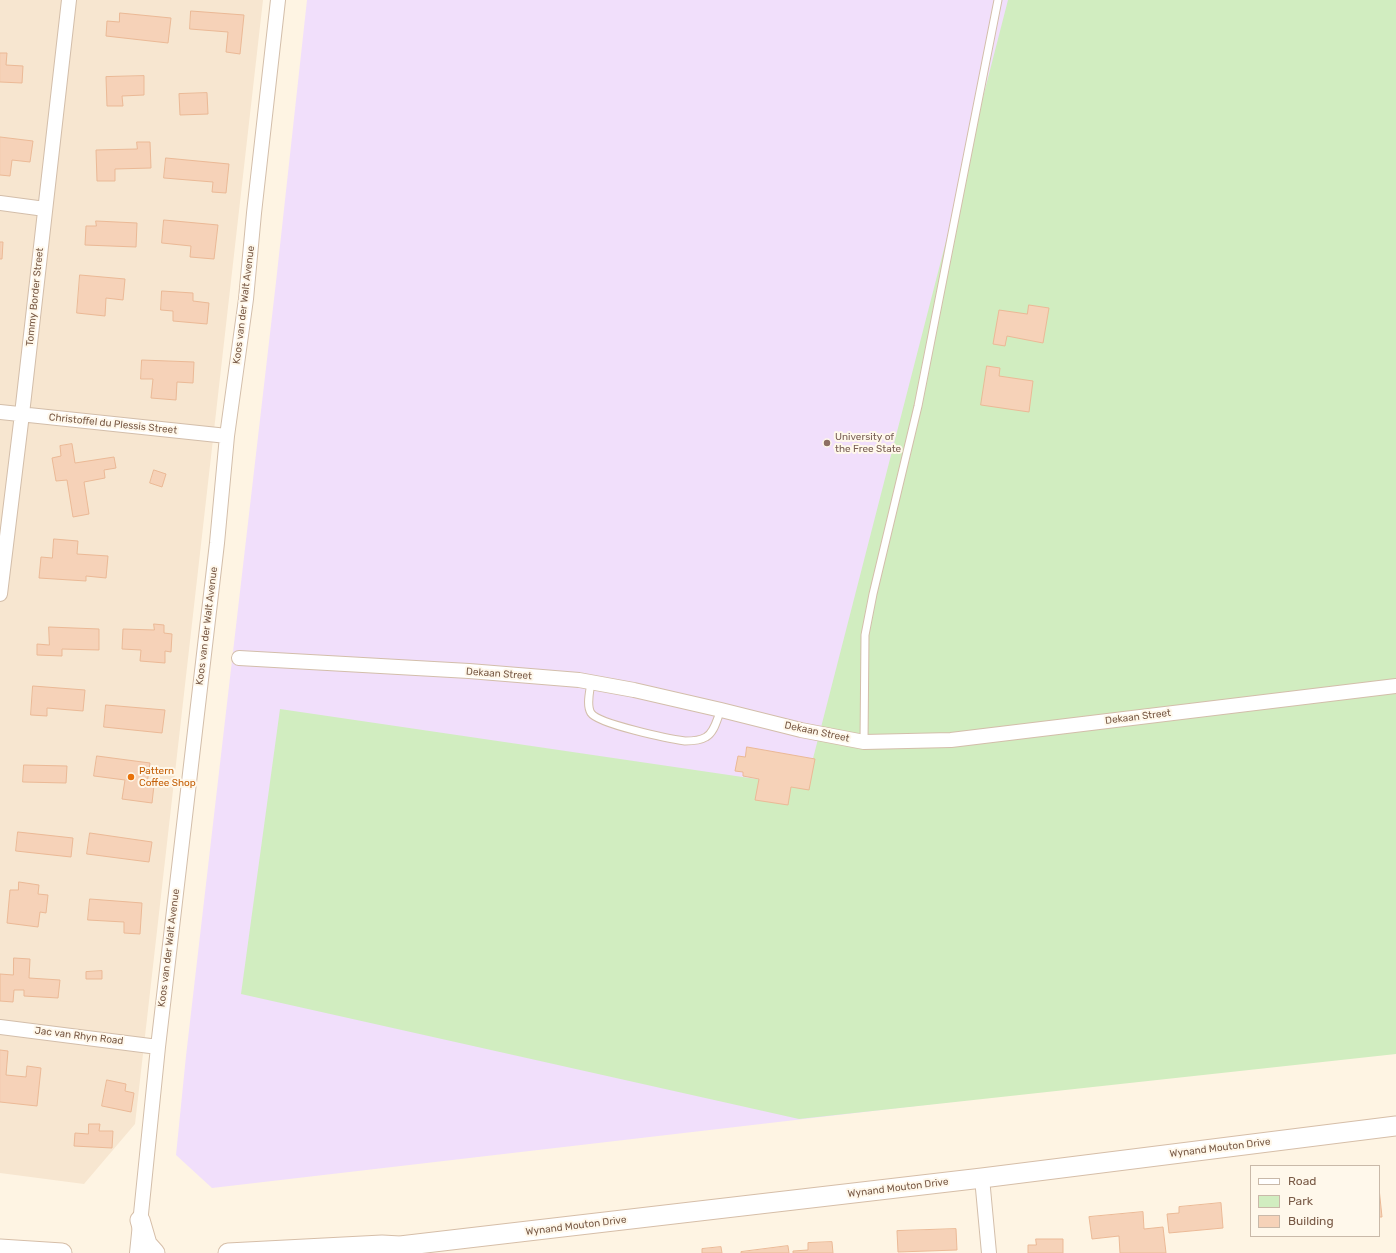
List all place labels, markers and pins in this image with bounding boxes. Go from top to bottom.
place label: University of the Free State [835,431,901,454]
marker: University of the Free State [822,438,832,448]
place label: Pattern Coffee Shop [139,765,196,788]
marker: Pattern Coffee Shop [126,772,136,782]

